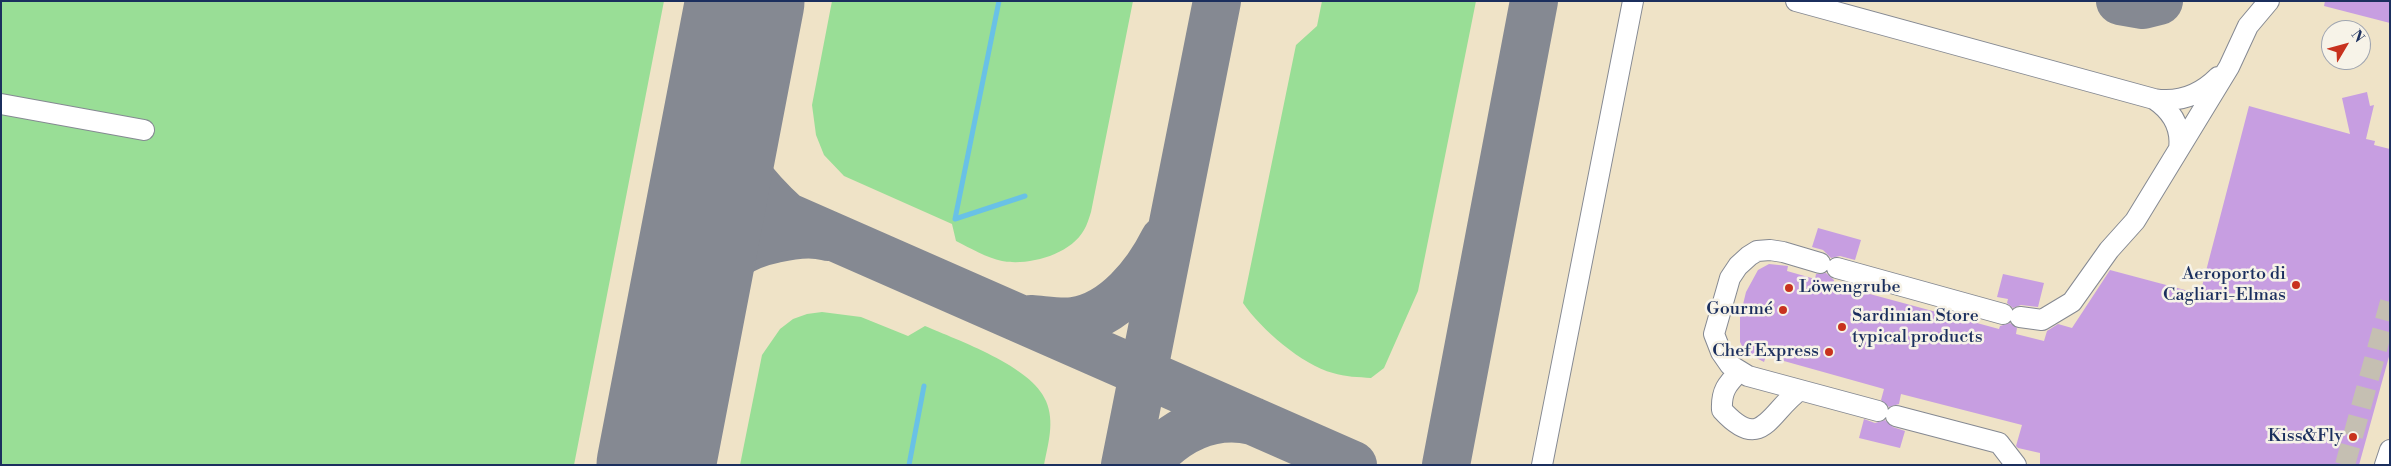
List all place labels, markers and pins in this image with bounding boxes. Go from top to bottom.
place label: Aeroporto di Cagliari-Elmas [2163,264,2286,306]
place label: Löwengrube [1799,277,1900,299]
marker: Aeroporto di Cagliari-Elmas [2290,279,2302,291]
marker: Löwengrube [1783,282,1795,294]
place label: Gourmé [1706,299,1773,321]
marker: Gourmé [1777,304,1789,316]
place label: Sardinian Store typical products [1852,306,1983,348]
marker: Sardinian Store typical products [1836,321,1848,333]
place label: Chef Express [1712,341,1819,363]
marker: Chef Express [1823,346,1835,358]
place label: Kiss&Fly [2268,426,2343,448]
marker: Kiss&Fly [2347,431,2359,443]

